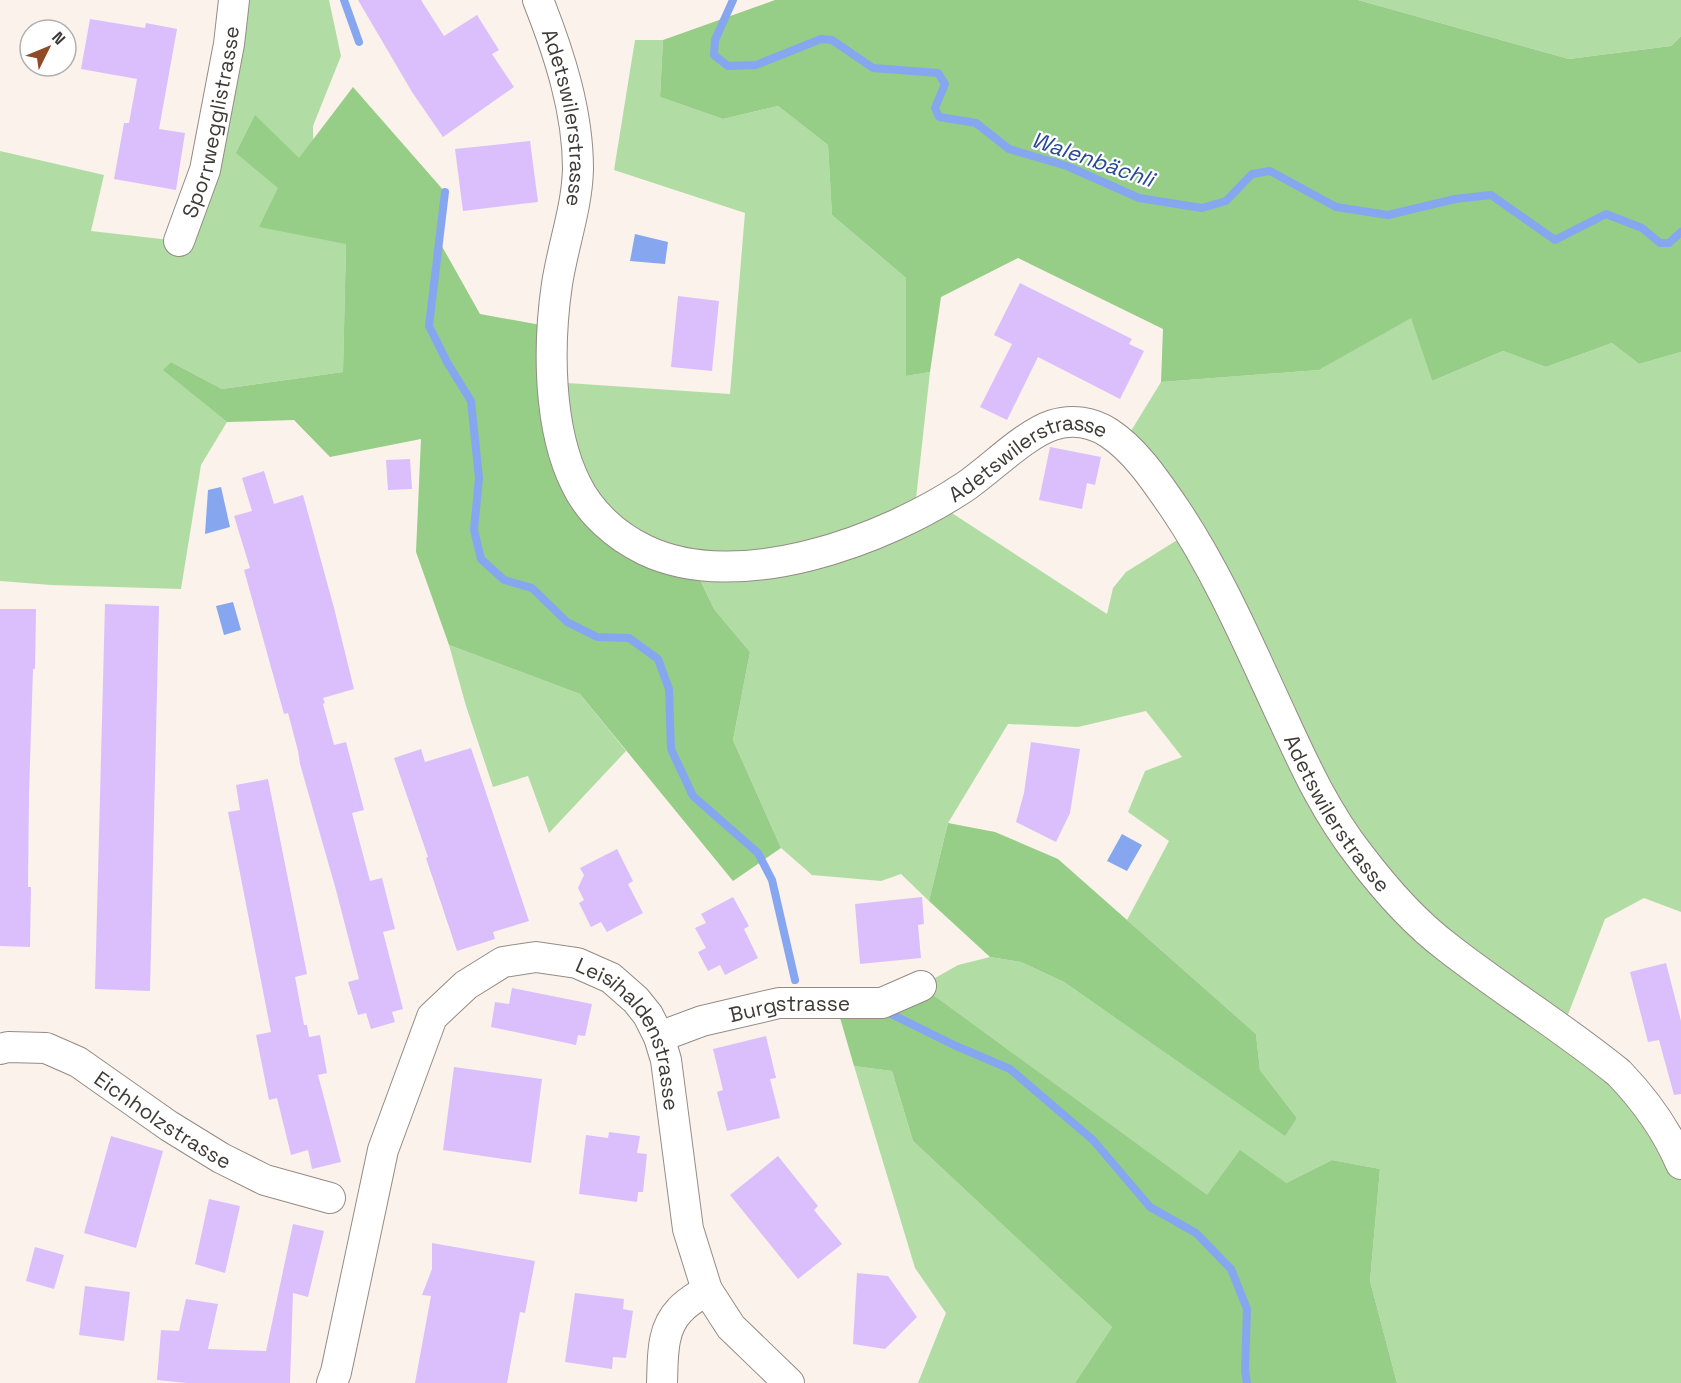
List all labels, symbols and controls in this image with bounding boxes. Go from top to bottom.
north arrow [18,18,78,78]
street label: Sporrwegglistrasse [175,24,244,221]
street label: Adetswilerstrasse [536,25,592,209]
text: N [47,27,70,49]
water label: Walenbächli [1028,125,1160,194]
street label: Adetswilerstrasse [943,408,1113,508]
street label: Adetswilerstrasse [1278,730,1397,897]
street label: Leisihaldenstrasse [572,951,686,1112]
street label: Burgstrasse [726,990,850,1028]
street label: Eichholzstrasse [89,1064,236,1175]

